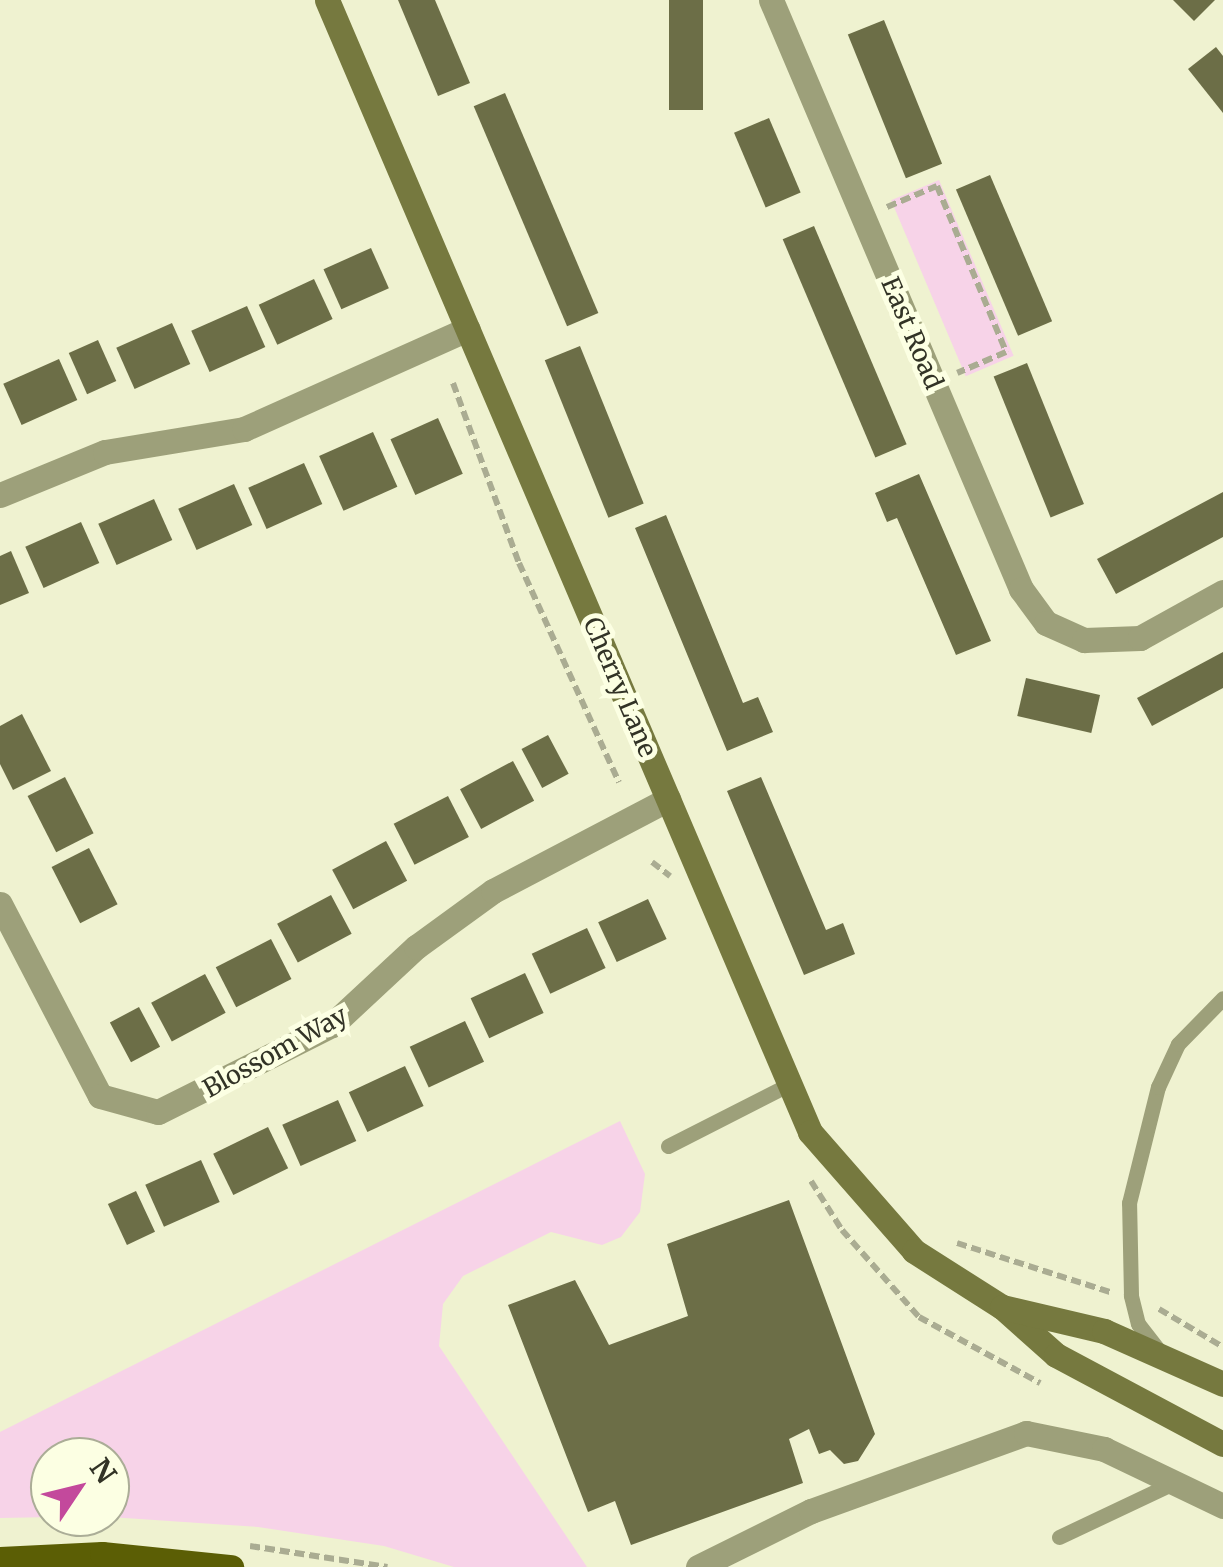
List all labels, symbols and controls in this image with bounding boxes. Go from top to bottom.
street label: East Road [875,272,949,394]
street label: Cherry Lane [577,613,663,761]
street label: Blossom Way [198,1000,352,1104]
north arrow [30,1437,130,1537]
text: N [82,1452,124,1490]

